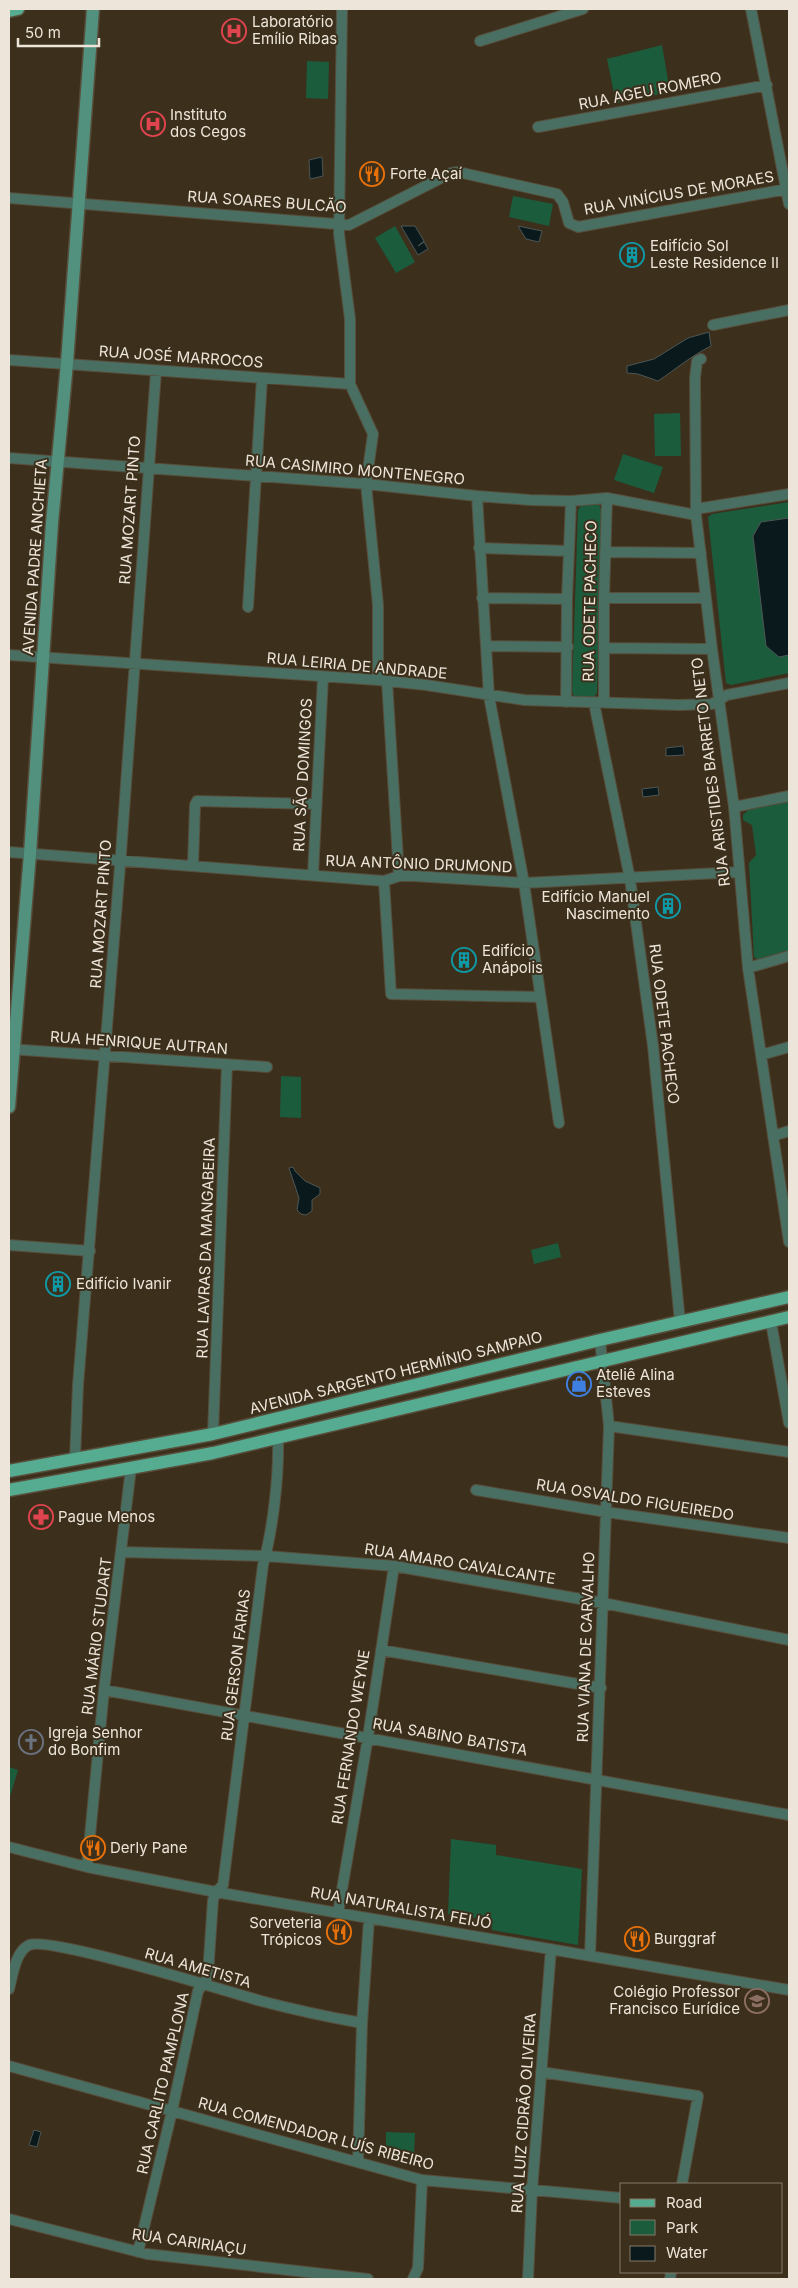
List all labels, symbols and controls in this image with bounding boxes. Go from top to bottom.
place label: Laboratório Emílio Ribas [252,12,337,48]
scale bar [18,15,99,47]
hospital icon: Laboratório Emílio Ribas [221,18,247,44]
text: 50 m [25,23,61,42]
street label: RUA AGEU ROMERO [577,67,723,114]
place label: Instituto dos Cegos [170,105,246,141]
hospital icon: Instituto dos Cegos [140,111,166,137]
restaurant icon: Forte Açaí [359,161,385,187]
place label: Forte Açaí [390,164,462,183]
street label: RUA VINÍCIUS DE MORAES [582,166,775,219]
street label: RUA SOARES BULCÃO [187,186,347,217]
place label: Edifício Sol Leste Residence II [650,236,779,272]
building icon: Edifício Sol Leste Residence II [619,242,645,268]
street label: RUA JOSÉ MARROCOS [98,341,264,372]
street label: RUA MOZART PINTO [115,435,144,585]
street label: RUA CASIMIRO MONTENEGRO [244,450,466,489]
street label: AVENIDA PADRE ANCHIETA [18,458,51,656]
street label: RUA ODETE PACHECO [579,520,600,682]
street label: RUA LEIRIA DE ANDRADE [266,648,448,683]
street label: RUA ARISTIDES BARRETO NETO [687,656,734,888]
street label: RUA SÃO DOMINGOS [289,698,316,852]
street label: RUA MOZART PINTO [86,839,115,989]
street label: RUA ANTÔNIO DRUMOND [325,851,513,876]
place label: Edifício Manuel Nascimento [541,887,650,923]
building icon: Edifício Manuel Nascimento [655,893,681,919]
place label: Edifício Anápolis [482,941,543,977]
street label: RUA ODETE PACHECO [645,943,684,1105]
building icon: Edifício Anápolis [451,947,477,973]
street label: RUA HENRIQUE AUTRAN [49,1027,229,1058]
street label: RUA LAVRAS DA MANGABEIRA [192,1137,219,1359]
building icon: Edifício Ivanir [45,1271,71,1297]
place label: Edifício Ivanir [76,1274,172,1293]
street label: AVENIDA SARGENTO HERMÍNIO SAMPAIO [247,1327,544,1418]
place label: Ateliê Alina Esteves [596,1365,675,1401]
shop icon: Ateliê Alina Esteves [566,1371,592,1397]
street label: RUA OSVALDO FIGUEIREDO [535,1474,735,1525]
pharmacy icon: Pague Menos [28,1504,54,1530]
place label: Pague Menos [58,1507,155,1526]
street label: RUA AMARO CAVALCANTE [363,1539,557,1588]
street label: RUA VIANA DE CARVALHO [573,1551,598,1743]
street label: RUA MÁRIO STUDART [77,1556,116,1716]
street label: RUA GERSON FARIAS [217,1588,254,1742]
street label: RUA FERNANDO WEYNE [327,1648,374,1826]
street label: RUA SABINO BATISTA [371,1714,529,1759]
place label: Igreja Senhor do Bonfim [48,1723,143,1759]
church icon: Igreja Senhor do Bonfim [18,1729,44,1755]
restaurant icon: Derly Pane [80,1835,106,1861]
place label: Derly Pane [110,1838,187,1857]
street label: RUA NATURALISTA FEIJÓ [309,1882,493,1933]
place label: Sorveteria Trópicos [249,1913,322,1949]
restaurant icon: Sorveteria Trópicos [326,1919,352,1945]
restaurant icon: Burggraf [624,1926,650,1952]
place label: Burggraf [654,1929,717,1948]
street label: RUA AMETISTA [143,1943,254,1992]
place label: Colégio Professor Francisco Eurídice [609,1982,740,2018]
school or university icon: Colégio Professor Francisco Eurídice [744,1988,770,2014]
street label: RUA CARLITO PAMPLONA [132,1990,193,2176]
street label: RUA LUIZ CIDRÃO OLIVEIRA [507,2012,540,2214]
street label: RUA COMENDADOR LUÍS RIBEIRO [196,2093,436,2174]
legend [620,2183,783,2273]
text: Road [666,2193,702,2212]
text: Park [666,2218,699,2237]
street label: RUA CARIRIAÇU [131,2224,248,2259]
text: Water [666,2243,708,2262]

